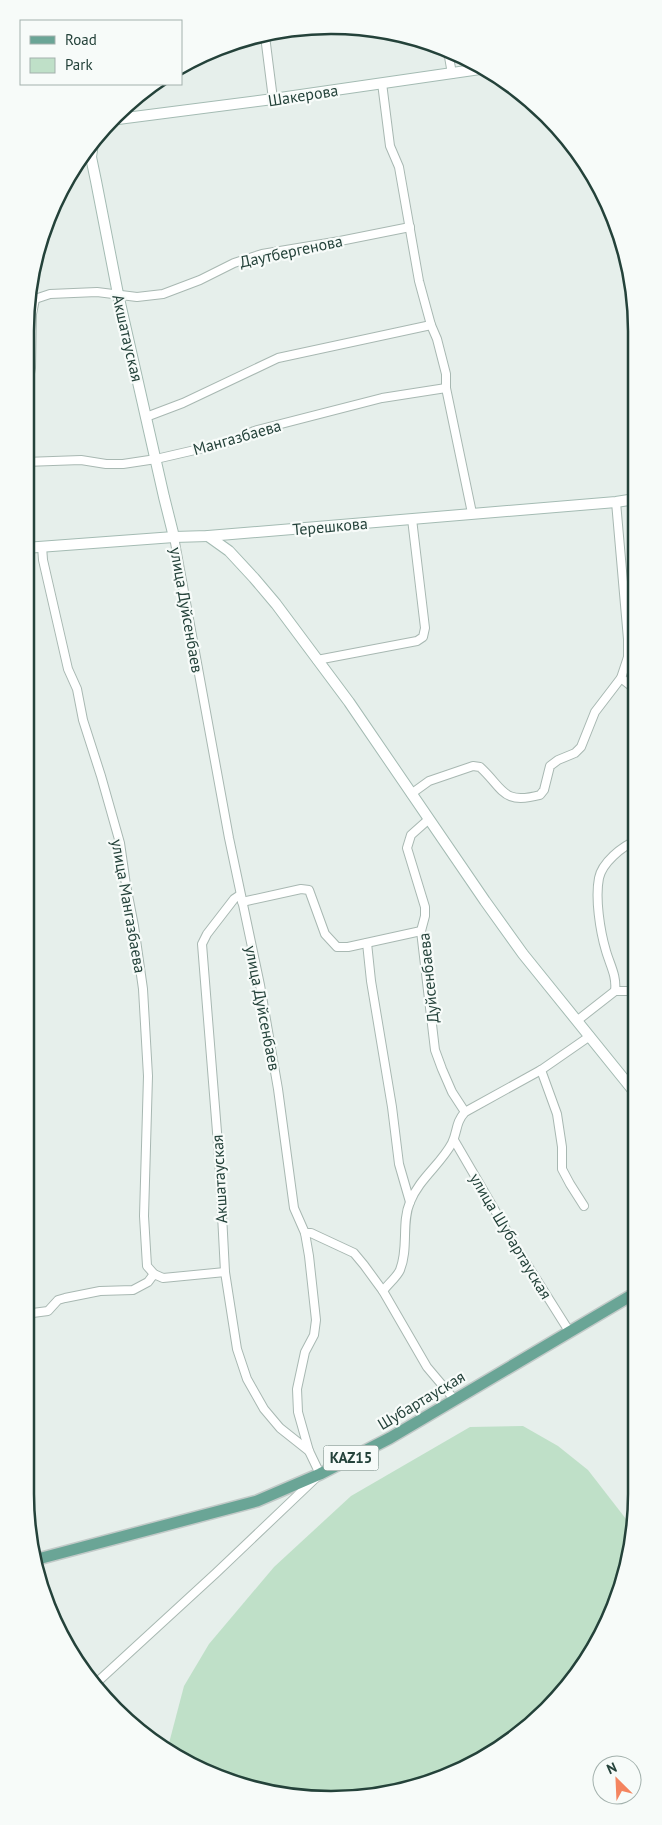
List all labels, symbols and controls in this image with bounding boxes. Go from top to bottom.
legend [20,20,182,85]
text: Road [65,30,97,49]
text: Park [65,55,93,74]
street label: Шакерова [267,80,339,110]
street label: Даутбергенова [238,230,344,272]
street label: Акшатауская [108,292,148,384]
street label: Мангазбаева [191,415,283,459]
street label: Терешкова [292,513,368,539]
street label: улица Дуйсенбаев [166,546,208,674]
street label: улица Мангазбаева [107,837,151,975]
street label: Дуйсенбаева [413,932,443,1024]
street label: улица Дуйсенбаев [241,944,285,1072]
street label: Акшатауская [207,1134,231,1224]
street label: улица Шубартауская [465,1169,557,1303]
street label: Шубартауская [374,1366,468,1434]
road number: KAZ15 [324,1446,378,1470]
north arrow [592,1755,642,1805]
text: N [604,1758,620,1778]

